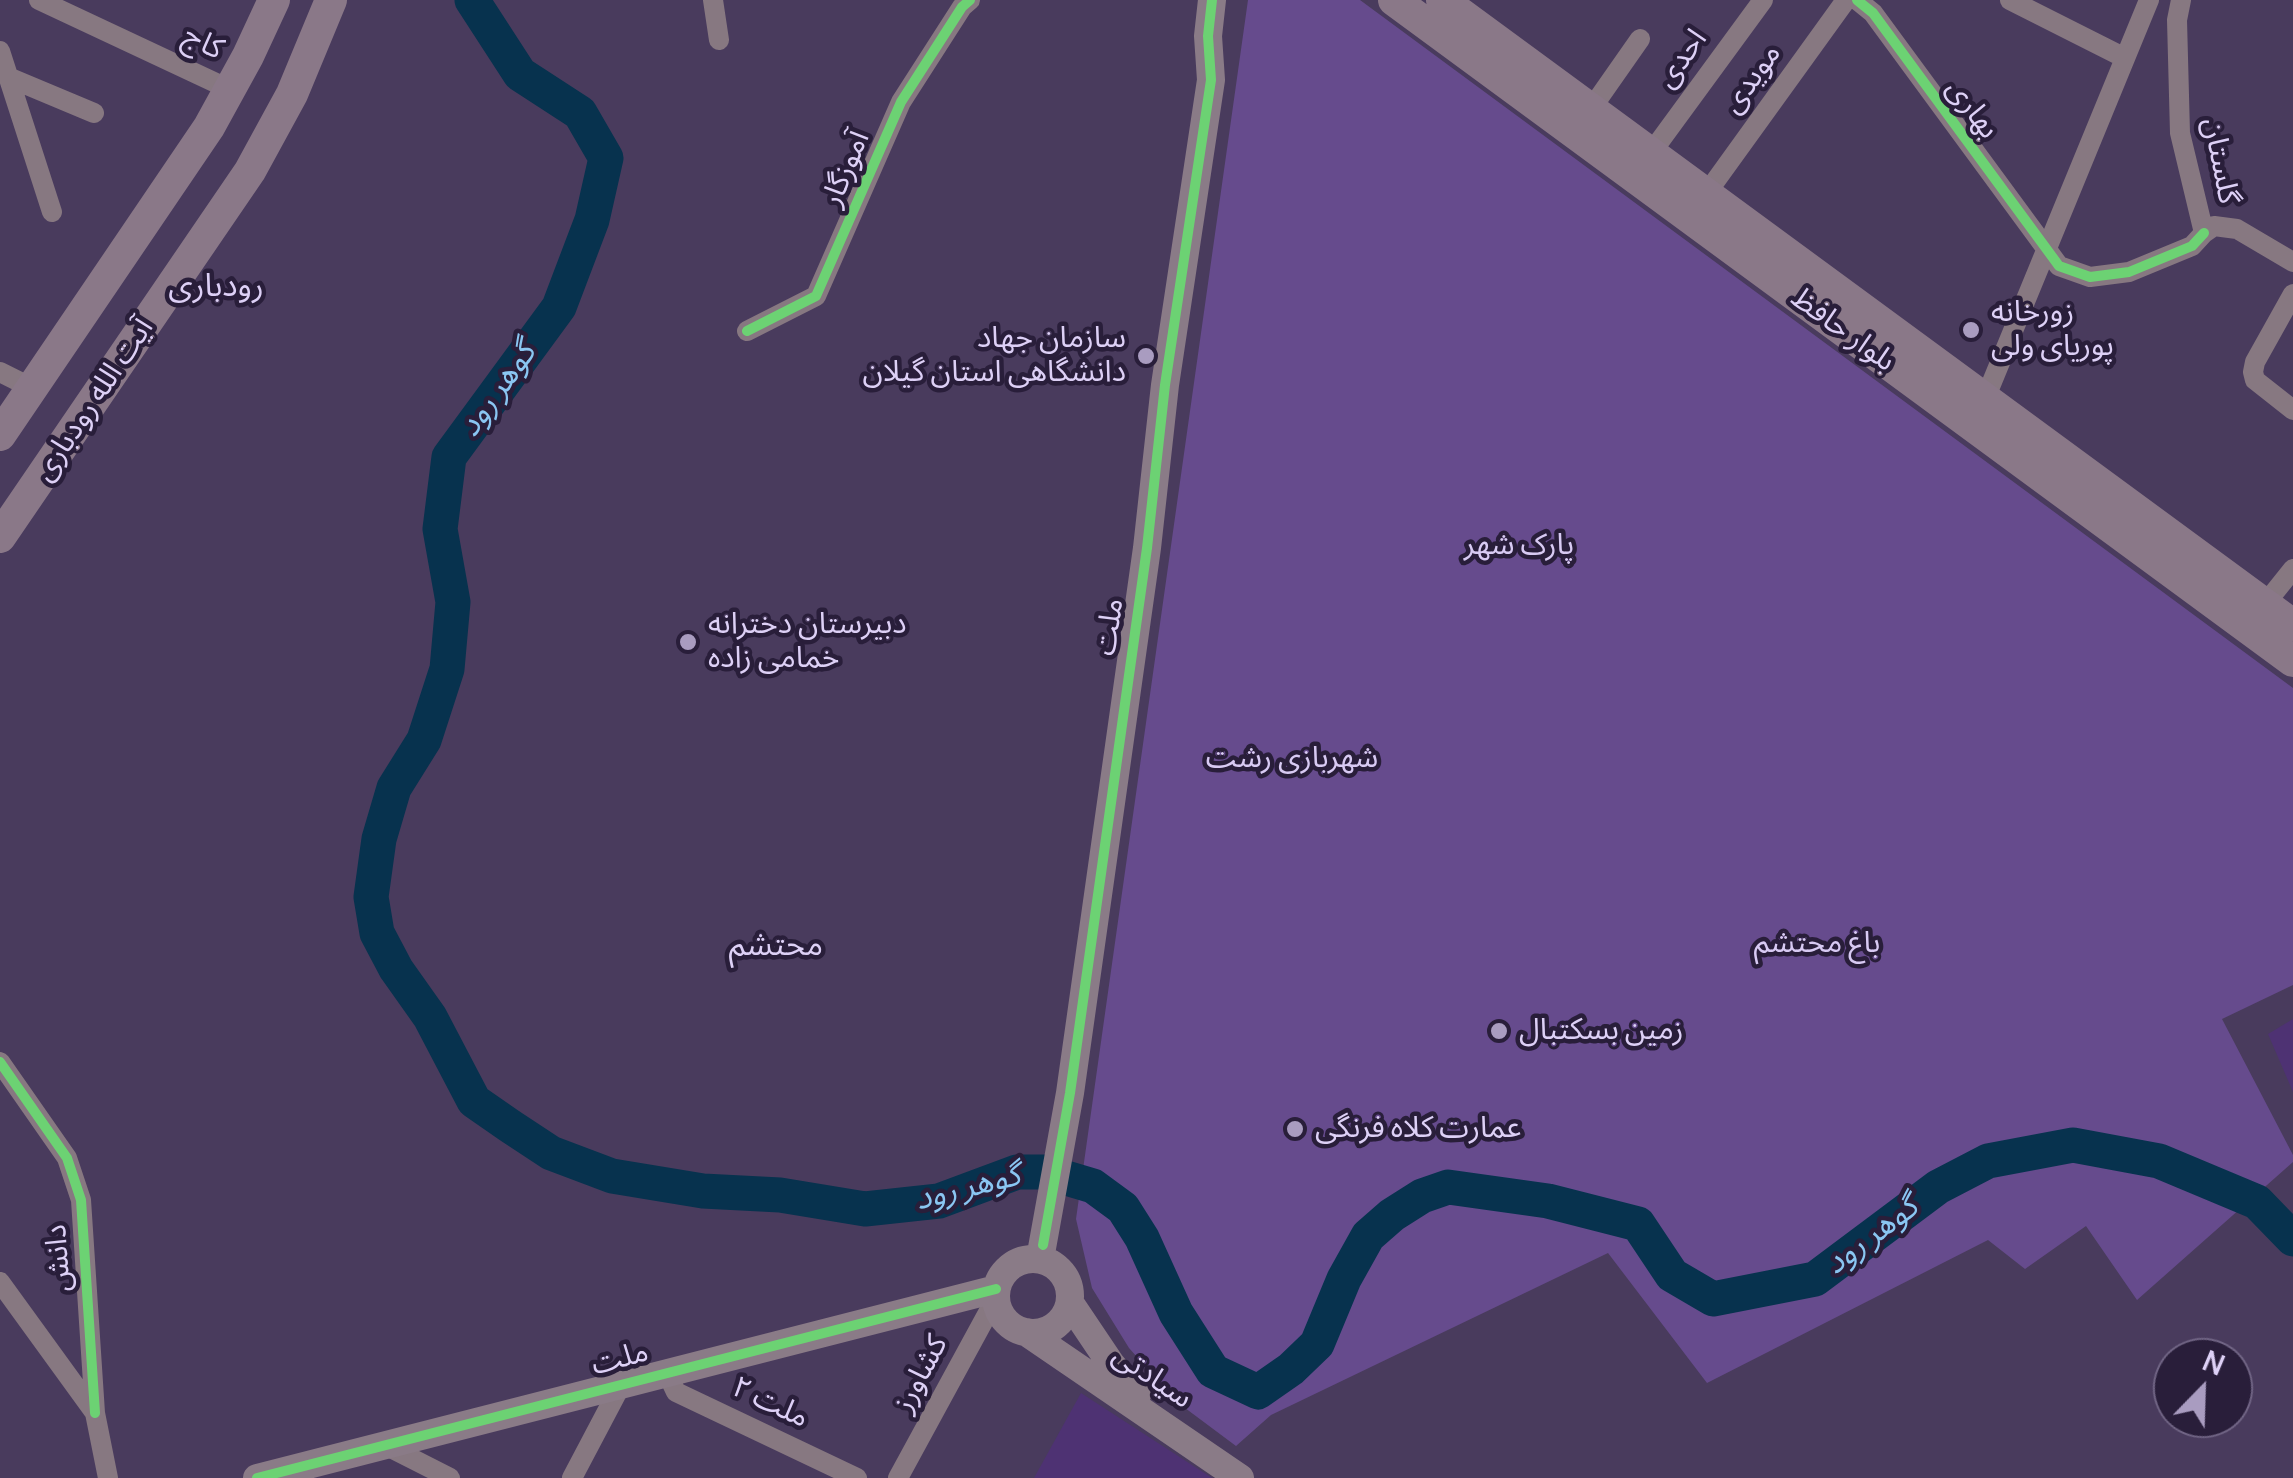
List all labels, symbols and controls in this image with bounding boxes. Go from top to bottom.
street label: کاج [177,18,229,68]
street label: احدی [1649,23,1715,95]
street label: مویدی [1715,37,1789,121]
street label: بهاری [1938,72,2006,146]
street label: گلستان [2194,115,2246,207]
street label: آموزگار [814,126,878,212]
district label: رودباری [168,268,264,306]
street label: بلوار حافظ [1784,280,1902,380]
place label: زورخانه پوریای ولی [1991,295,2114,366]
street label: آیت الله رودباری [26,312,162,488]
marker: زورخانه پوریای ولی [1960,319,1982,341]
place label: سازمان جهاد دانشگاهی استان گیلان [863,321,1126,392]
water label: گوهر رود [451,335,545,445]
marker: سازمان جهاد دانشگاهی استان گیلان [1135,345,1157,367]
park label: پارک شهر [1464,528,1574,564]
street label: ملت [1088,596,1132,658]
place label: دبیرستان دخترانه خمامی زاده [708,607,907,678]
marker: دبیرستان دخترانه خمامی زاده [677,631,699,653]
park label: شهربازی رشت [1206,741,1378,777]
park label: باغ محتشم [1754,926,1880,962]
district label: محتشم [729,927,823,965]
place label: زمین بسکتبال [1519,1013,1684,1049]
marker: زمین بسکتبال [1488,1020,1510,1042]
place label: عمارت کلاه فرنگی [1315,1111,1521,1147]
marker: عمارت کلاه فرنگی [1284,1118,1306,1140]
water label: گوهر رود [911,1156,1025,1220]
water label: گوهر رود [1818,1188,1926,1284]
street label: دانش [39,1223,79,1293]
street label: کشاورز [886,1329,956,1419]
street label: ملت [588,1334,652,1384]
street label: سیادتی [1105,1337,1199,1417]
north arrow [2153,1338,2253,1438]
text: N [2197,1341,2231,1384]
street label: ملت ۲ [726,1370,814,1436]

